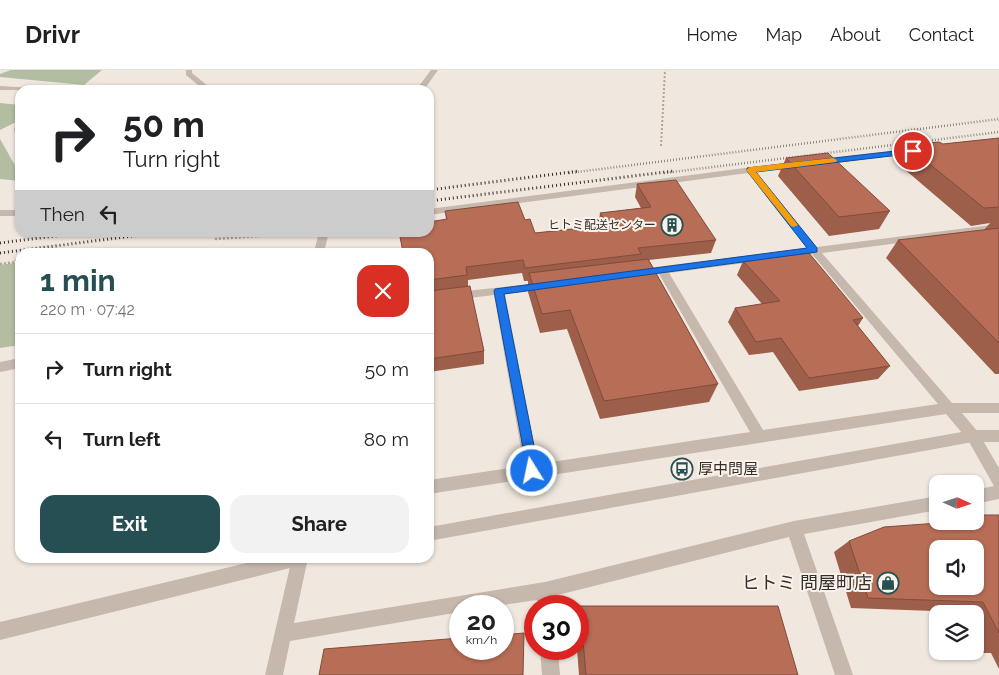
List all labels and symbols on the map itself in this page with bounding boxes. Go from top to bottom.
pin [892,130,934,172]
building icon: ヒトミ配送センター [660,213,684,237]
place label: ヒトミ配送センター [548,218,656,232]
position arrow [505,444,557,496]
bus stop icon: 厚中問屋 [670,457,694,481]
place label: 厚中問屋 [698,460,758,478]
north arrow [929,475,984,530]
shop icon: ヒトミ 問屋町店 [876,571,900,595]
place label: ヒトミ 問屋町店 [741,572,872,593]
speed limit sign: 30 [524,595,589,660]

